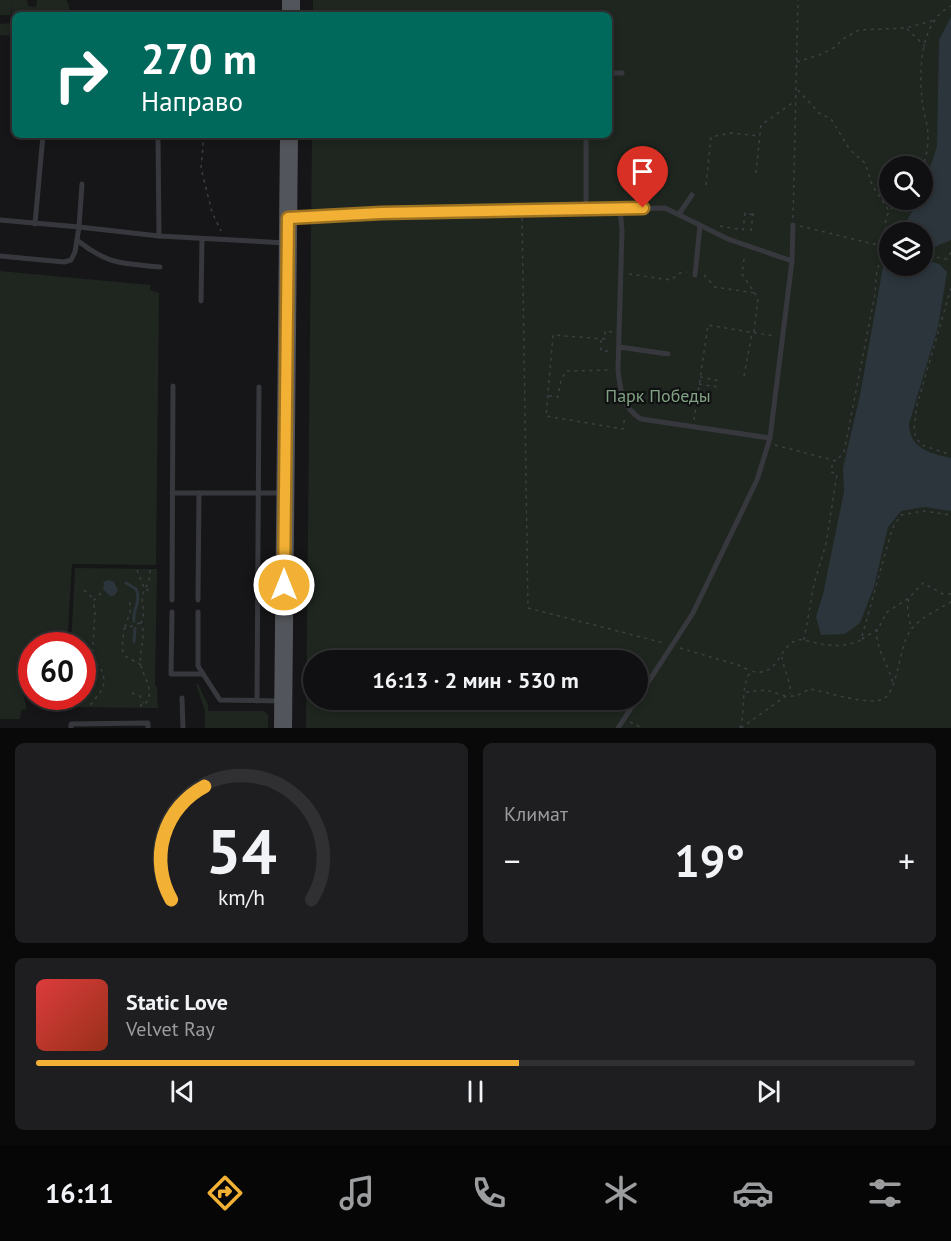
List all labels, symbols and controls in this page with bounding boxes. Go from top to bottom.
text: 270 m [141,31,257,86]
icon: right [42,36,120,114]
text: Направо [141,84,243,118]
pin [617,146,668,208]
icon: arrive [626,155,659,188]
map controls [879,156,933,276]
button: search [879,156,933,210]
button: layers [879,222,933,276]
park label: Парк Победы [605,384,711,407]
position arrow [252,553,316,617]
speed limit sign: 60 [18,632,96,710]
text: 16:13 · 2 мин · 530 m [372,666,579,694]
text: Климат [504,801,568,827]
text: 54 [206,810,277,891]
text: 19° [674,831,745,889]
text: − [504,839,521,882]
text: + [898,839,915,882]
text: km/h [218,883,265,911]
text: Static Love [126,988,228,1016]
text: Velvet Ray [126,1016,215,1042]
icon: previous [166,1075,199,1108]
icon: pause [459,1075,492,1108]
icon: next [752,1075,785,1108]
icon: directions [204,1172,246,1214]
icon: music [336,1172,378,1214]
icon: phone [468,1172,510,1214]
icon: climate [600,1172,642,1214]
icon: car [732,1172,774,1214]
icon: filters [864,1172,906,1214]
text: 16:11 [45,1176,114,1210]

